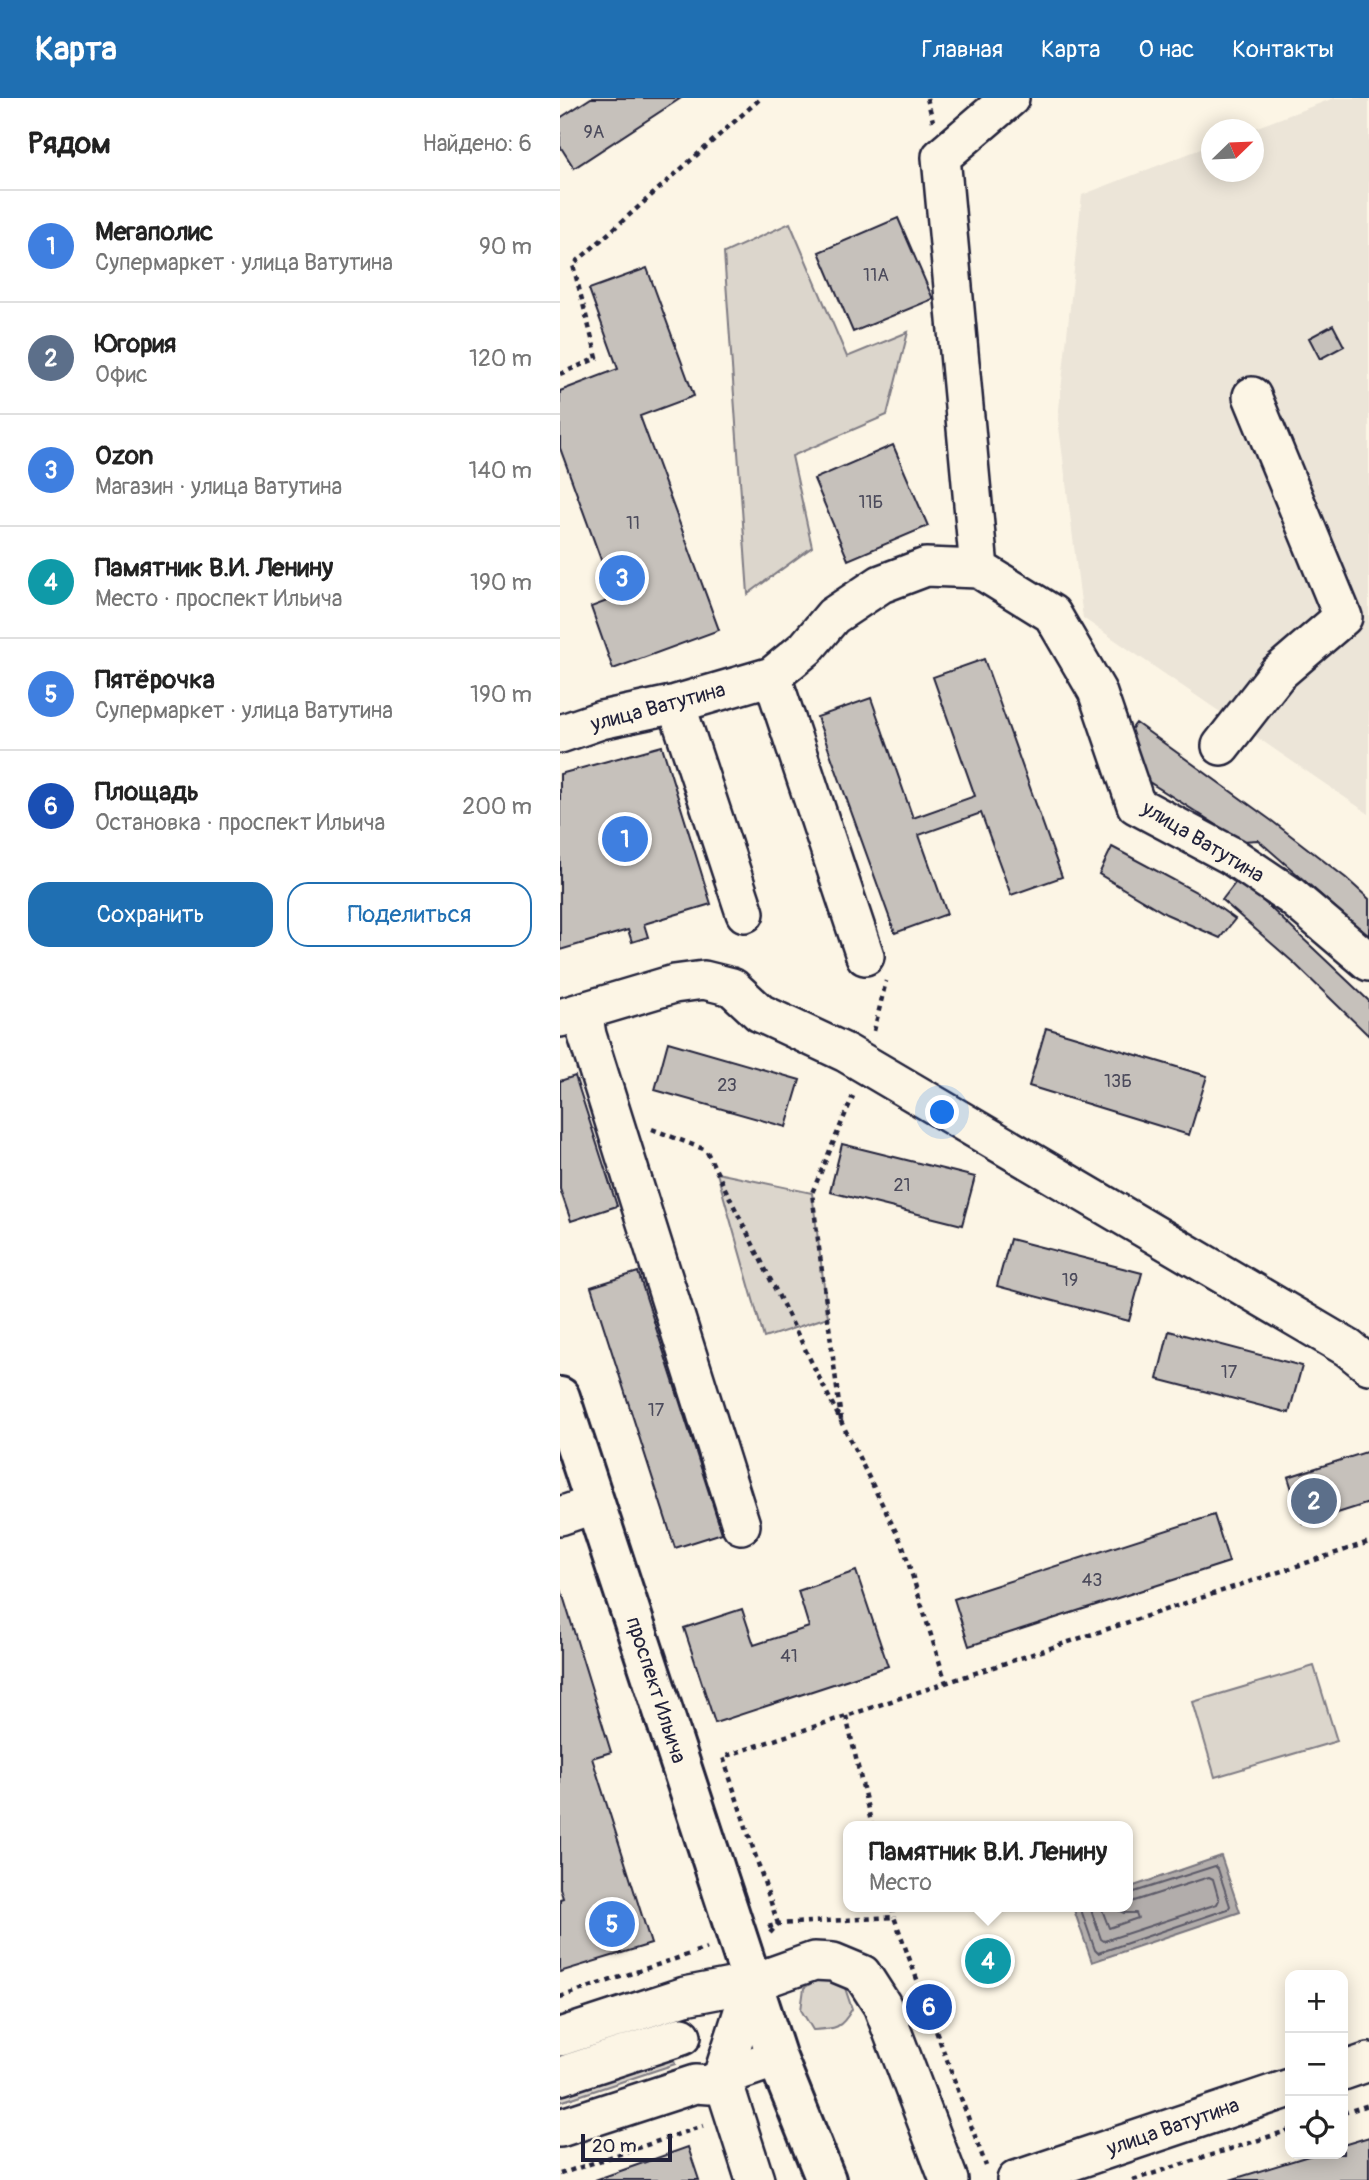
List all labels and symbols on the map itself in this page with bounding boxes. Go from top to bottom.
north arrow [1201,119,1264,182]
house number: 9А [584,121,605,144]
house number: 11А [863,264,889,287]
house number: 11Б [859,491,883,514]
house number: 11 [626,512,640,535]
pin: 3 [599,552,645,604]
street label: улица Ватутина [587,676,728,738]
street label: улица Ватутина [1136,794,1269,889]
pin: 1 [602,813,648,865]
house number: 13Б [1104,1070,1132,1093]
house number: 23 [717,1074,737,1097]
your location [925,1095,959,1129]
house number: 21 [893,1174,911,1197]
house number: 19 [1062,1269,1078,1292]
house number: 17 [1221,1361,1238,1384]
house number: 17 [648,1399,665,1422]
pin: 2 [1291,1475,1337,1527]
house number: 43 [1082,1569,1102,1592]
street label: проспект Ильича [620,1613,692,1767]
house number: 41 [780,1645,798,1668]
pin: 5 [589,1898,635,1950]
pin: 4 [965,1935,1011,1987]
pin: 6 [906,1981,952,2033]
street label: улица Ватутина [1102,2092,1243,2163]
scale bar [581,2131,672,2163]

